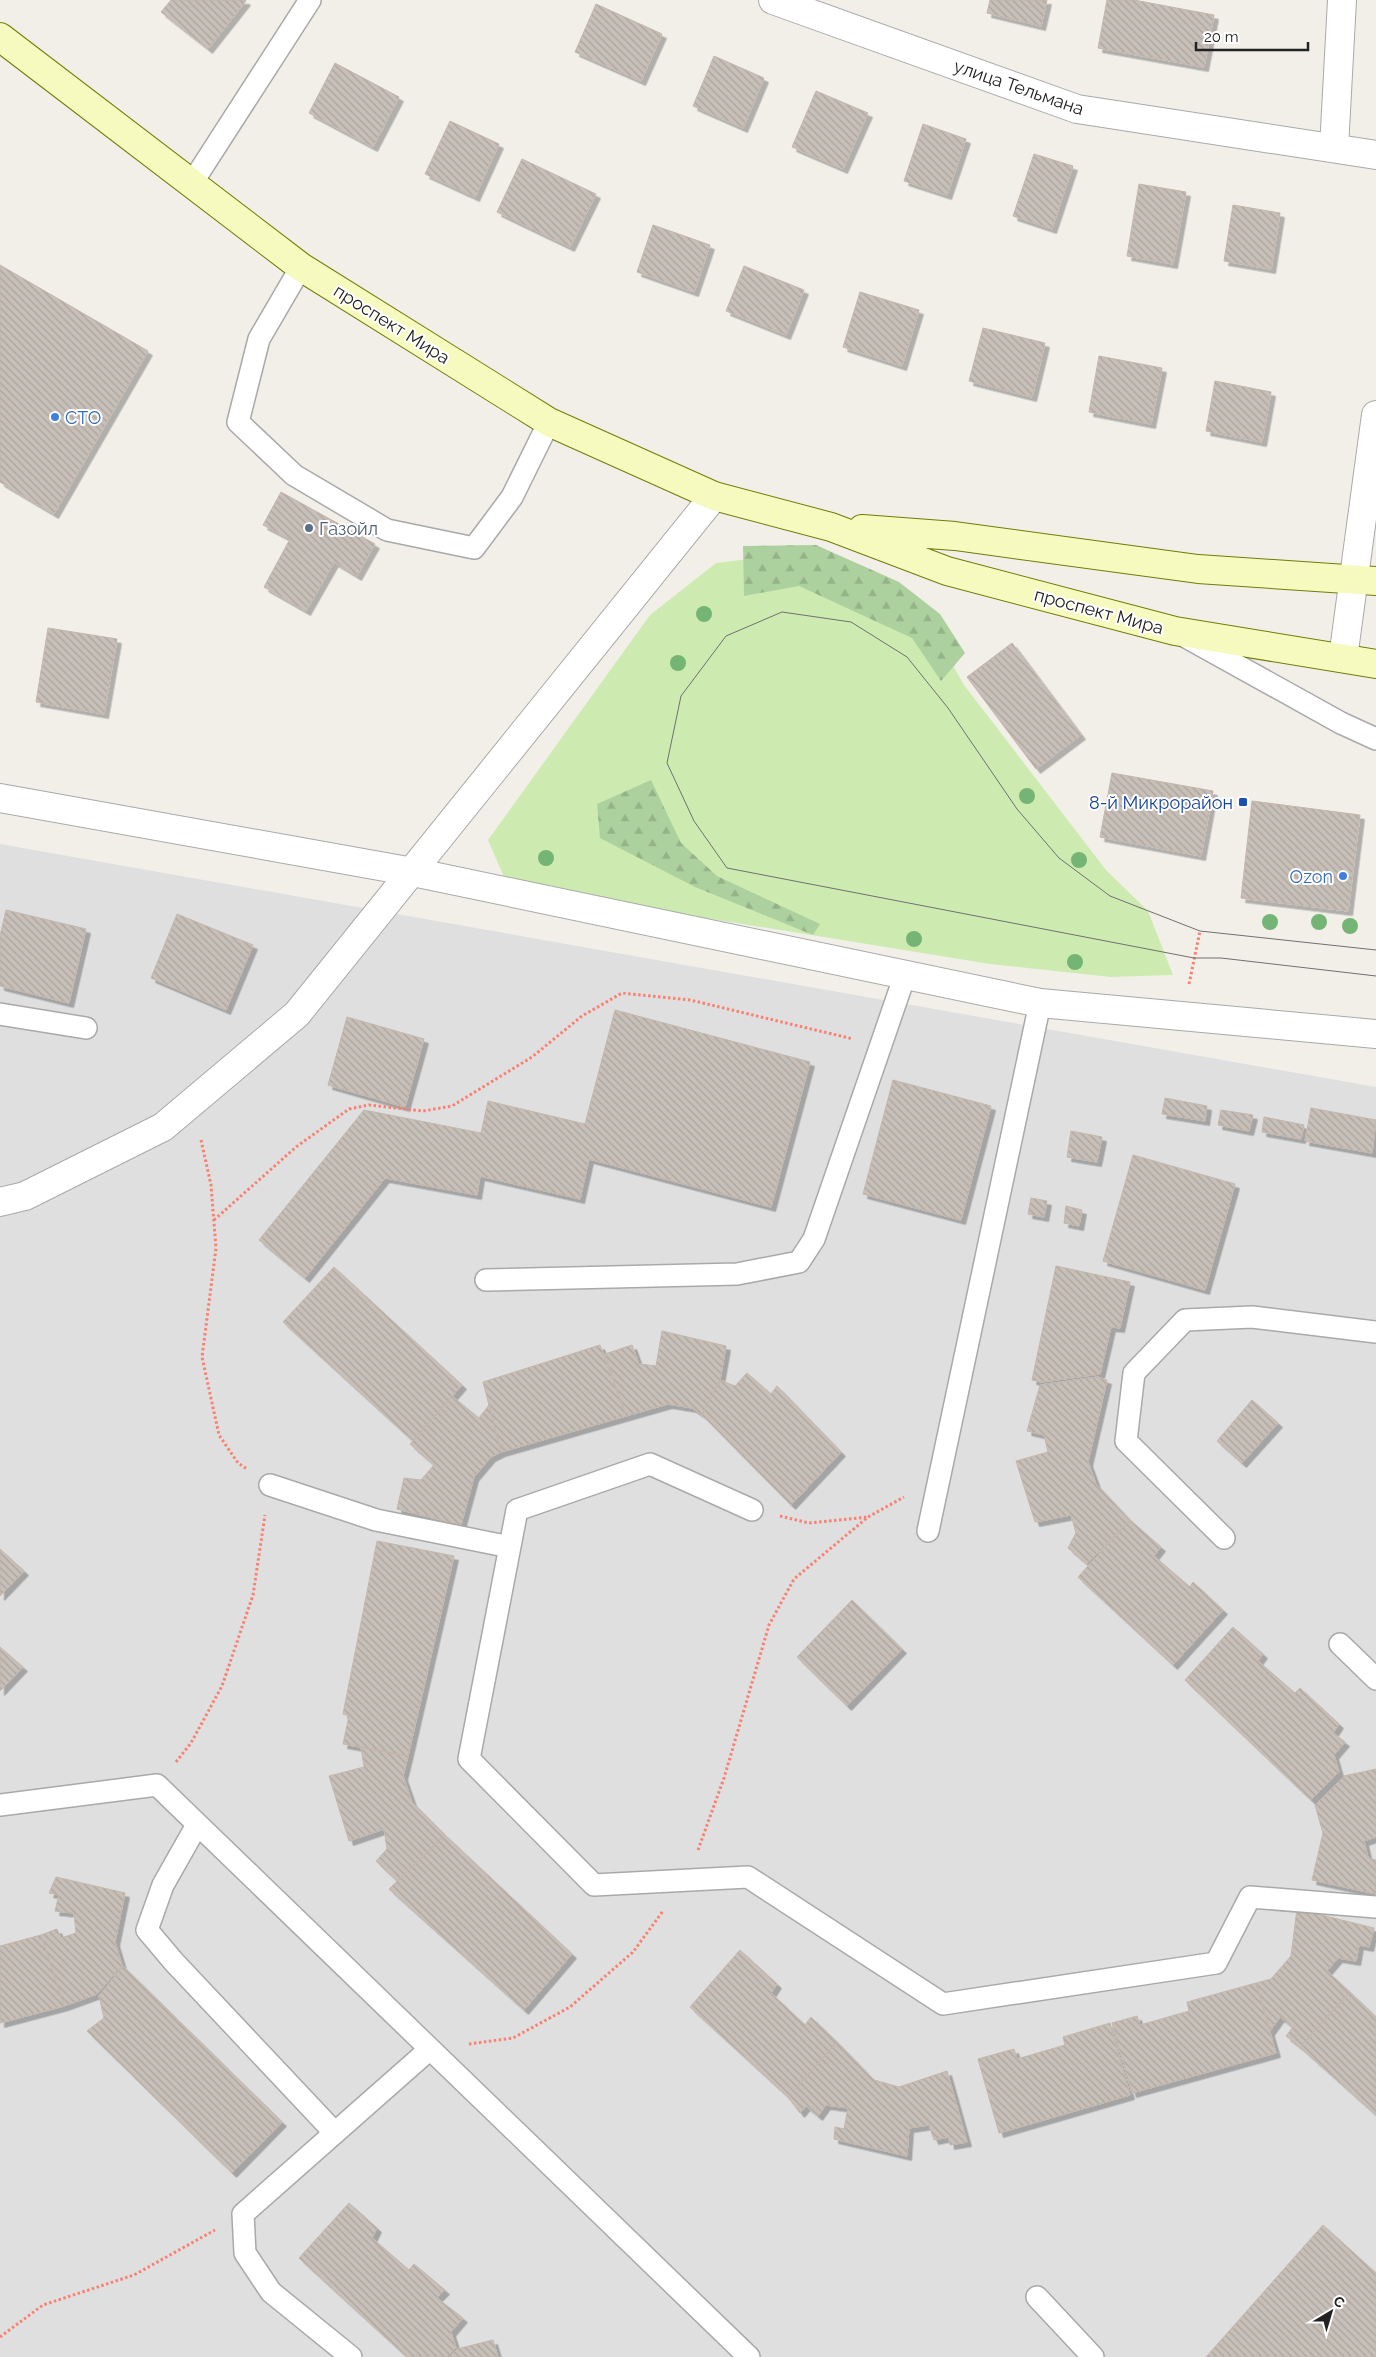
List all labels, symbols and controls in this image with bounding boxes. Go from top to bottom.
scale bar [1196,20,1308,52]
text: 20 m [1204,28,1239,46]
street label: улица Тельмана [951,55,1087,119]
street label: проспект Мира [330,280,454,368]
place label: СТО [65,407,101,428]
marker: СТО [49,411,61,423]
place label: Газойл [319,518,378,539]
marker: Газойл [303,522,315,534]
street label: проспект Мира [1032,584,1166,638]
place label: 8-й Микрорайон [1089,792,1233,813]
marker: 8-й Микрорайон [1237,796,1249,808]
place label: Ozon [1290,866,1333,887]
marker: Ozon [1337,870,1349,882]
north arrow [1306,2287,1356,2337]
text: С [1330,2292,1348,2311]

